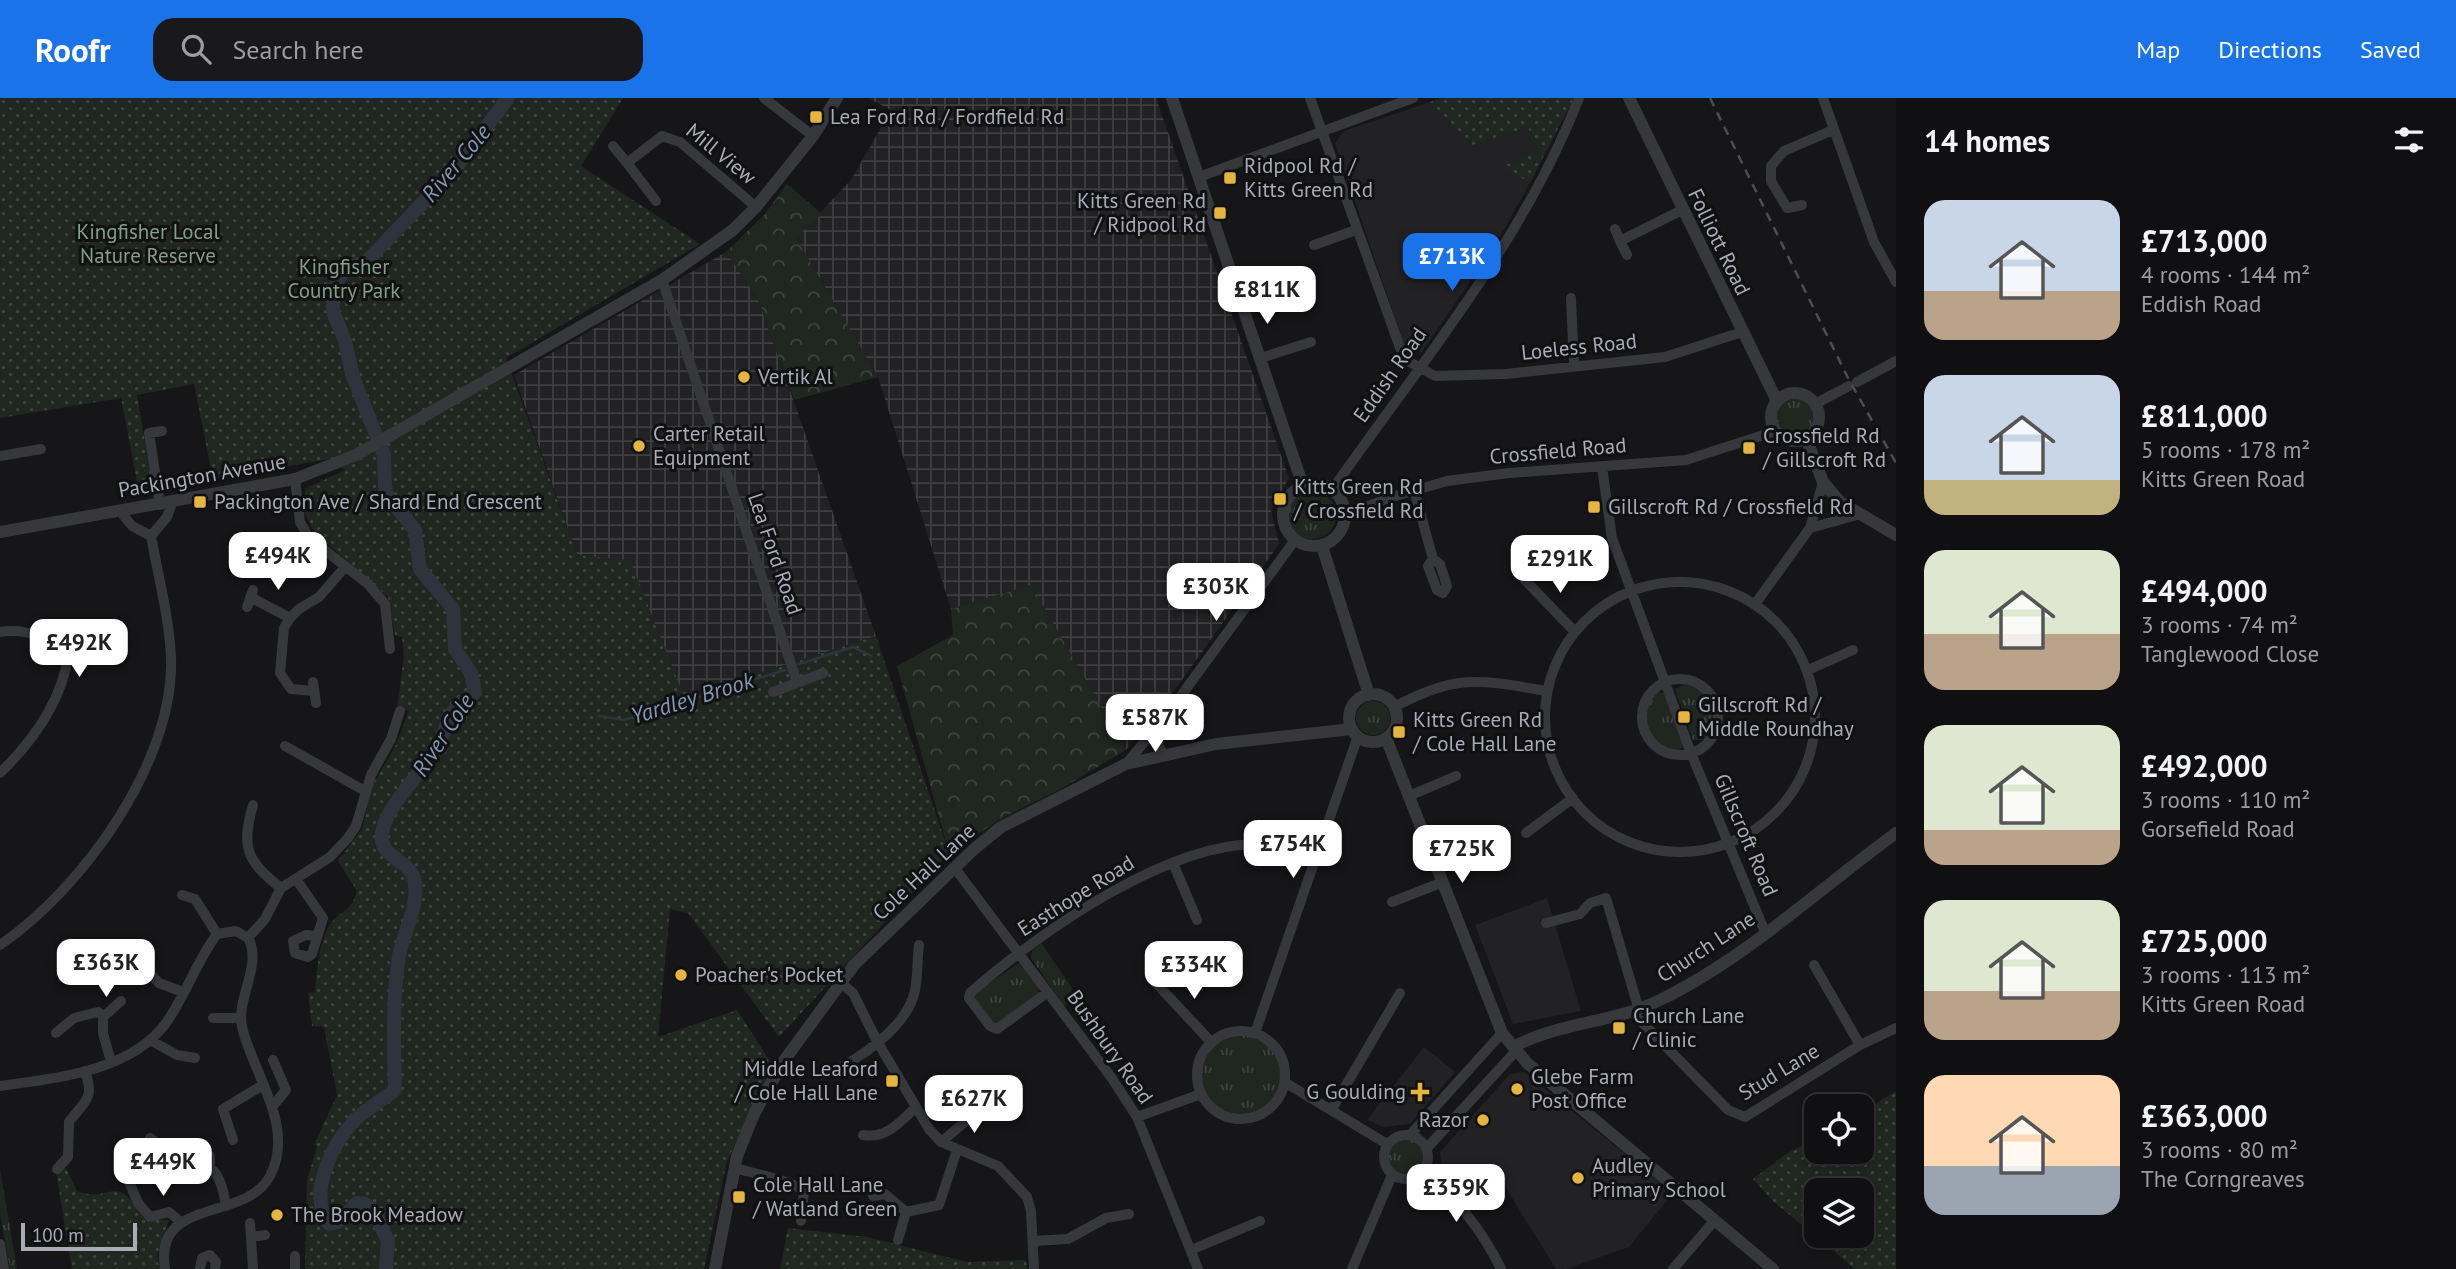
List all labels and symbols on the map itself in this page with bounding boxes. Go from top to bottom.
place label: Lea Ford Rd / Fordfield Rd [830,103,1064,130]
marker: Lea Ford Rd / Fordfield Rd [808,109,824,125]
street label: Mill View [681,117,762,191]
water label: River Cole [415,118,497,208]
place label: Ridpool Rd / Kitts Green Rd [1244,152,1373,203]
marker: Ridpool Rd / Kitts Green Rd [1222,170,1238,186]
street label: Folliott Road [1682,184,1757,300]
place label: Kitts Green Rd / Ridpool Rd [1077,187,1206,238]
marker: Kitts Green Rd / Ridpool Rd [1212,205,1228,221]
park label: Kingfisher Local Nature Reserve [76,218,220,269]
pin: £713K [1403,234,1501,293]
park label: Kingfisher Country Park [288,253,400,304]
pin: £811K [1218,266,1316,326]
street label: Eddish Road [1347,322,1432,427]
street label: Loeless Road [1520,327,1638,366]
place label: Vertik Al [757,363,833,390]
marker: Vertik Al [736,369,752,385]
place label: Carter Retail Equipment [653,420,765,471]
place label: Crossfield Rd / Gillscroft Rd [1762,422,1886,473]
street label: Crossfield Road [1488,431,1627,470]
marker: Carter Retail Equipment [631,438,647,454]
marker: Crossfield Rd / Gillscroft Rd [1741,440,1757,456]
street label: Packington Avenue [116,447,288,504]
place label: Kitts Green Rd / Crossfield Rd [1293,473,1424,524]
place label: Packington Ave / Shard End Crescent [214,488,542,515]
street label: Lea Ford Road [742,489,809,618]
marker: Kitts Green Rd / Crossfield Rd [1272,491,1288,507]
place label: Gillscroft Rd / Crossfield Rd [1608,493,1853,520]
marker: Packington Ave / Shard End Crescent [192,494,208,510]
marker: Gillscroft Rd / Crossfield Rd [1586,499,1602,515]
pin: £494K [229,532,327,592]
pin: £291K [1511,536,1609,595]
pin: £303K [1167,564,1265,623]
pin: £492K [30,620,128,679]
water label: Yardley Brook [627,665,758,730]
water label: River Cole [405,688,480,782]
place label: Gillscroft Rd / Middle Roundhay [1698,691,1854,742]
pin: £587K [1106,694,1204,754]
place label: Kitts Green Rd / Cole Hall Lane [1412,706,1556,757]
marker: Gillscroft Rd / Middle Roundhay [1676,709,1692,725]
marker: Kitts Green Rd / Cole Hall Lane [1391,724,1407,740]
street label: Gillscroft Road [1708,769,1784,900]
street label: Cole Hall Lane [867,817,981,926]
pin: £754K [1244,820,1342,880]
pin: £725K [1413,826,1511,885]
street label: Easthope Road [1012,849,1139,942]
street label: Church Lane [1652,905,1760,988]
pin: £363K [57,940,155,999]
pin: £334K [1145,942,1243,1001]
place label: Poacher's Pocket [695,961,843,988]
marker: Poacher's Pocket [673,967,689,983]
street label: Bushbury Road [1061,985,1160,1109]
place label: Church Lane / Clinic [1632,1002,1745,1053]
marker: Church Lane / Clinic [1611,1020,1627,1036]
street label: Stud Lane [1733,1037,1824,1106]
place label: Middle Leaford / Cole Hall Lane [734,1055,878,1106]
place label: Glebe Farm Post Office [1531,1063,1634,1114]
marker: Middle Leaford / Cole Hall Lane [884,1073,900,1089]
pin: £627K [925,1076,1023,1135]
place label: G Goulding [1306,1078,1406,1105]
marker: Glebe Farm Post Office [1509,1081,1525,1097]
marker: G Goulding [1412,1084,1428,1100]
place label: Razor [1419,1106,1469,1133]
marker: Razor [1475,1112,1491,1128]
pin: £449K [114,1138,212,1198]
place label: Audley Primary School [1592,1152,1726,1203]
pin: £359K [1407,1164,1505,1224]
marker: Audley Primary School [1570,1170,1586,1186]
place label: Cole Hall Lane / Watland Green [752,1171,897,1222]
marker: Cole Hall Lane / Watland Green [731,1189,747,1205]
place label: The Brook Meadow [291,1201,463,1228]
marker: The Brook Meadow [269,1207,285,1223]
scale bar [21,1220,136,1252]

